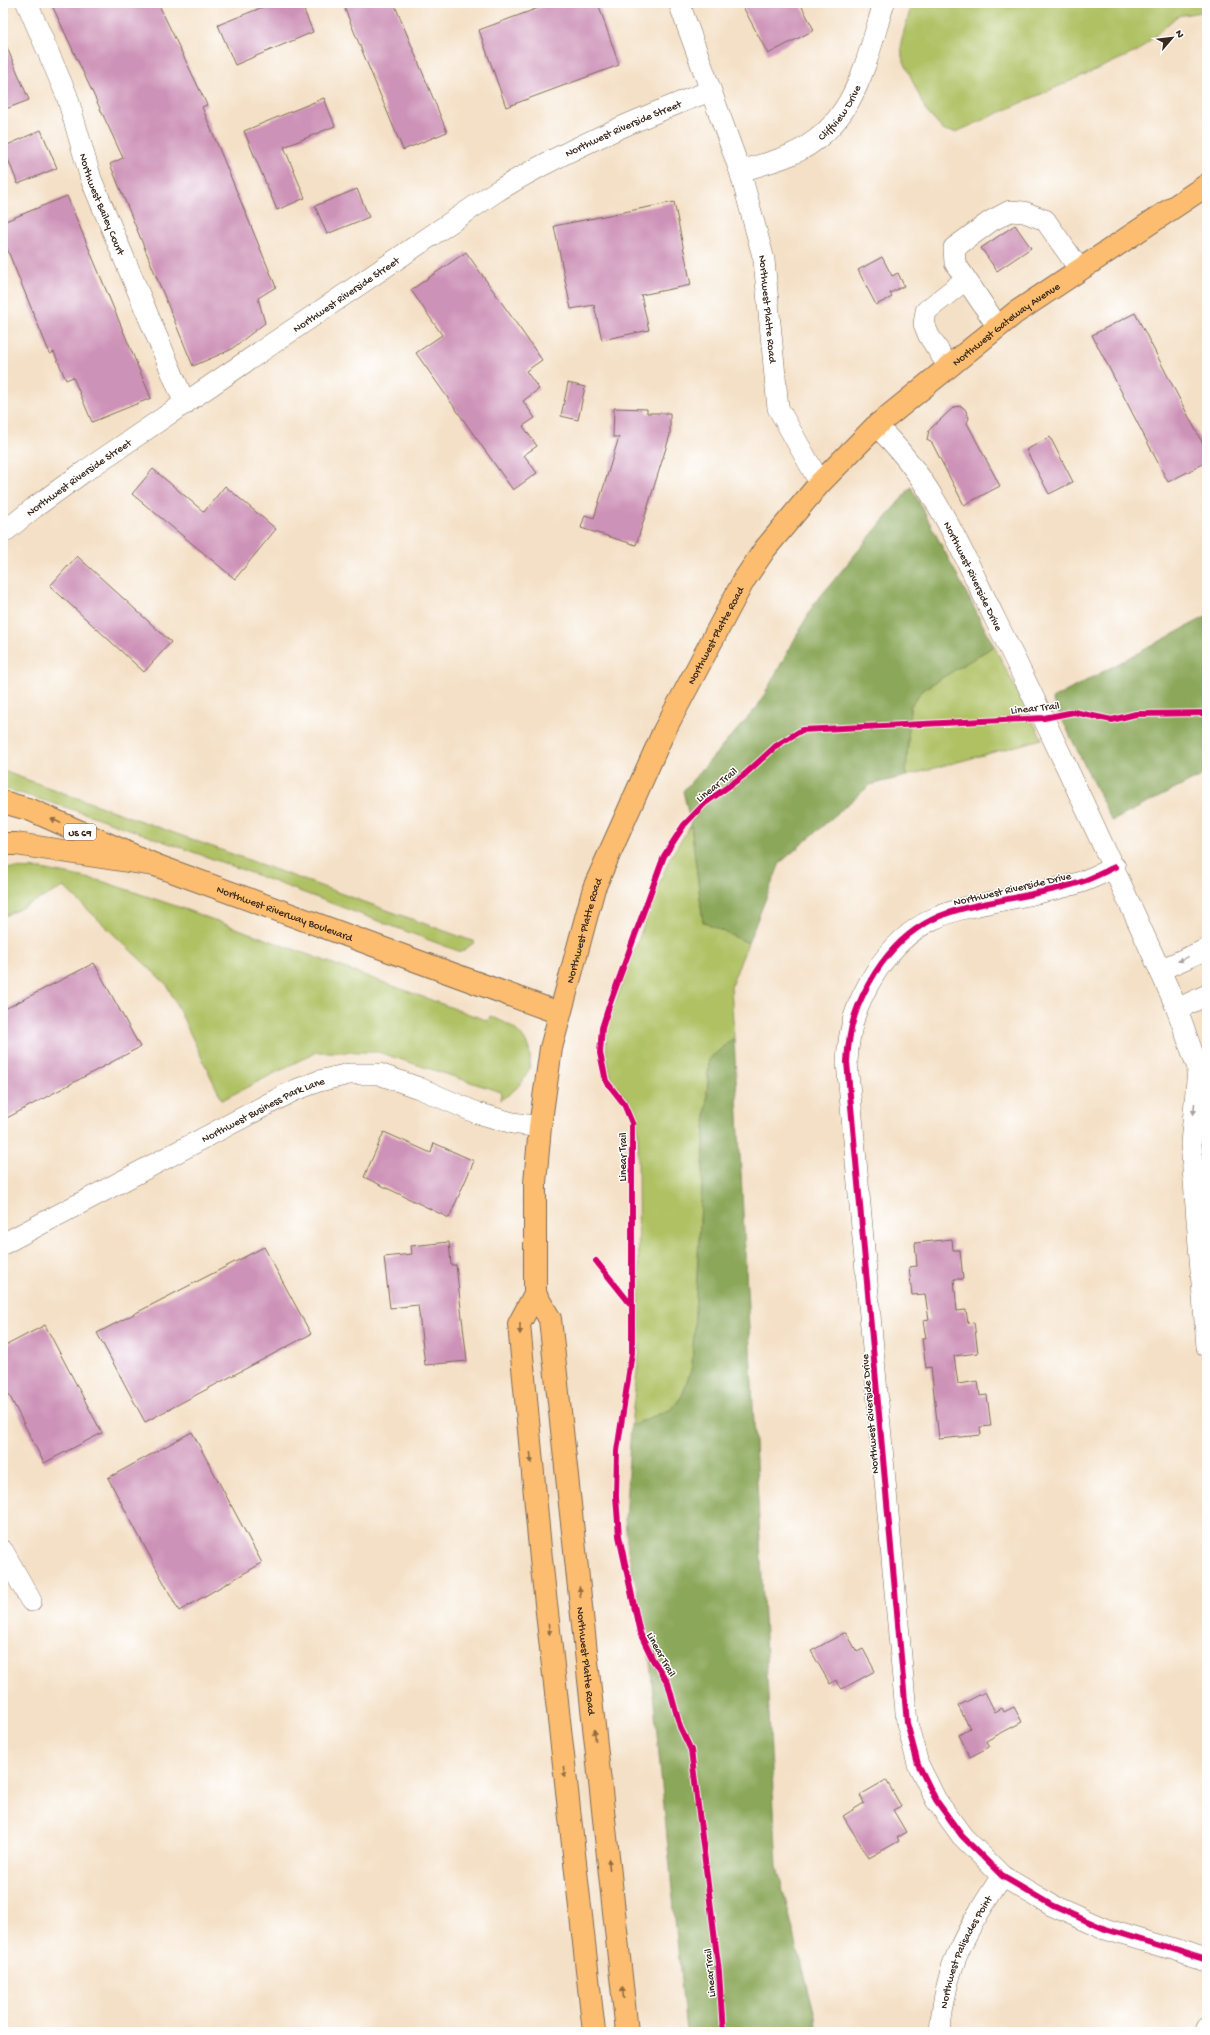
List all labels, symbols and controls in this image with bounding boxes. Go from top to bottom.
north arrow [1152,18,1192,58]
text: N [1172,28,1186,40]
street label: Cliffview Drive [816,83,865,144]
street label: Northwest Riverside Street [564,98,685,160]
street label: Northwest Bailey Court [76,152,127,259]
street label: Northwest Riverside Street [291,254,403,336]
street label: Northwest Platte Road [755,254,778,365]
street label: Northwest Gateway Avenue [951,281,1063,369]
street label: Northwest Riverside Street [25,436,135,520]
street label: Northwest Riverside Drive [940,520,1004,634]
street label: Northwest Platte Road [686,584,748,687]
street label: Linear Trail [1010,700,1061,718]
street label: Linear Trail [694,765,741,805]
one-way arrow [50,818,61,824]
road number: US 69 [64,824,96,840]
street label: Northwest Riverside Drive [953,871,1073,909]
street label: Northwest Platte Road [565,875,606,985]
street label: Northwest Riverway Boulevard [215,884,355,945]
one-way arrow [1178,956,1189,962]
street label: Northwest Business Park Lane [200,1076,326,1146]
one-way arrow [1191,1103,1198,1115]
street label: Linear Trail [618,1132,630,1181]
one-way arrow [517,1323,523,1336]
street label: Northwest Riverside Drive [860,1353,882,1474]
one-way arrow [527,1452,534,1464]
one-way arrow [576,1586,583,1598]
street label: Northwest Platte Road [573,1606,597,1717]
one-way arrow [545,1623,552,1635]
street label: Linear Trail [643,1631,678,1680]
one-way arrow [592,1729,599,1741]
one-way arrow [560,1766,567,1778]
one-way arrow [606,1858,613,1870]
street label: Northwest Palisades Point [939,1893,996,2010]
street label: Linear Trail [703,1947,719,1998]
one-way arrow [620,1987,627,1999]

